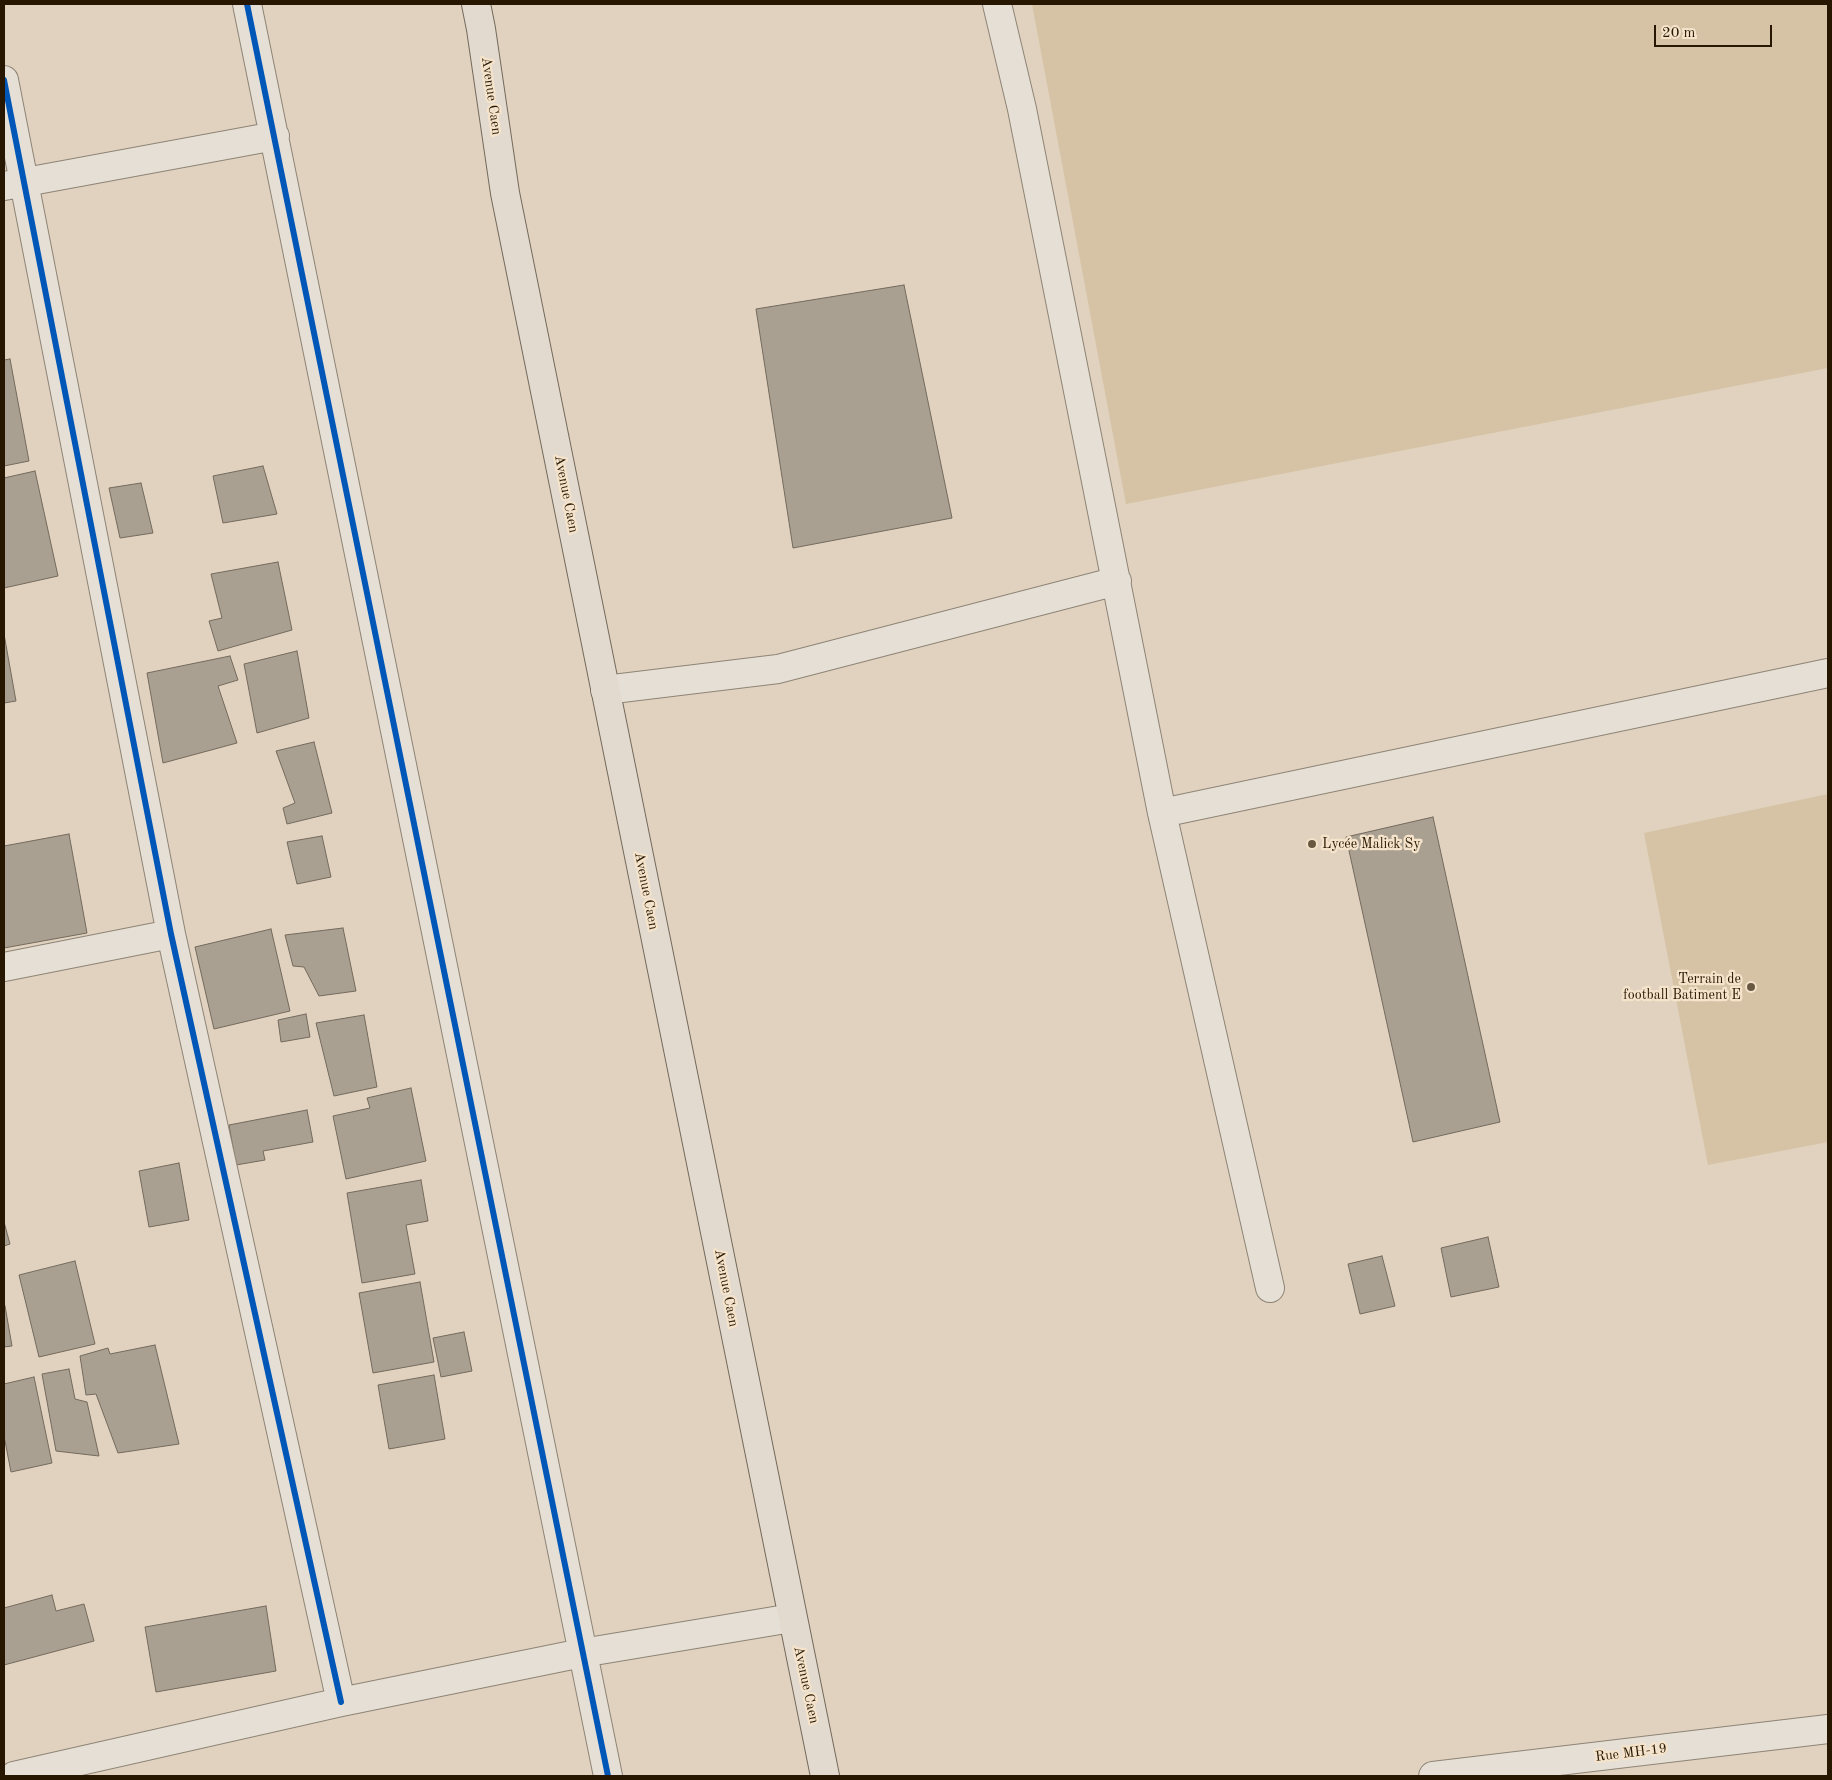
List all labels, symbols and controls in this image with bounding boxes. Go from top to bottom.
scale bar [1657,15,1774,47]
text: 20 m [1662,26,1696,41]
street label: Avenue Caen [477,56,505,136]
street label: Avenue Caen [550,454,582,534]
place label: Lycée Malick Sy [1322,836,1421,852]
marker: Lycée Malick Sy [1306,838,1318,850]
street label: Avenue Caen [630,851,662,931]
place label: Terrain de football Batiment E [1623,971,1741,1004]
marker: Terrain de football Batiment E [1745,981,1757,993]
street label: Avenue Caen [710,1248,742,1328]
street label: Avenue Caen [790,1645,822,1725]
street label: Rue MH-19 [1594,1740,1668,1766]

